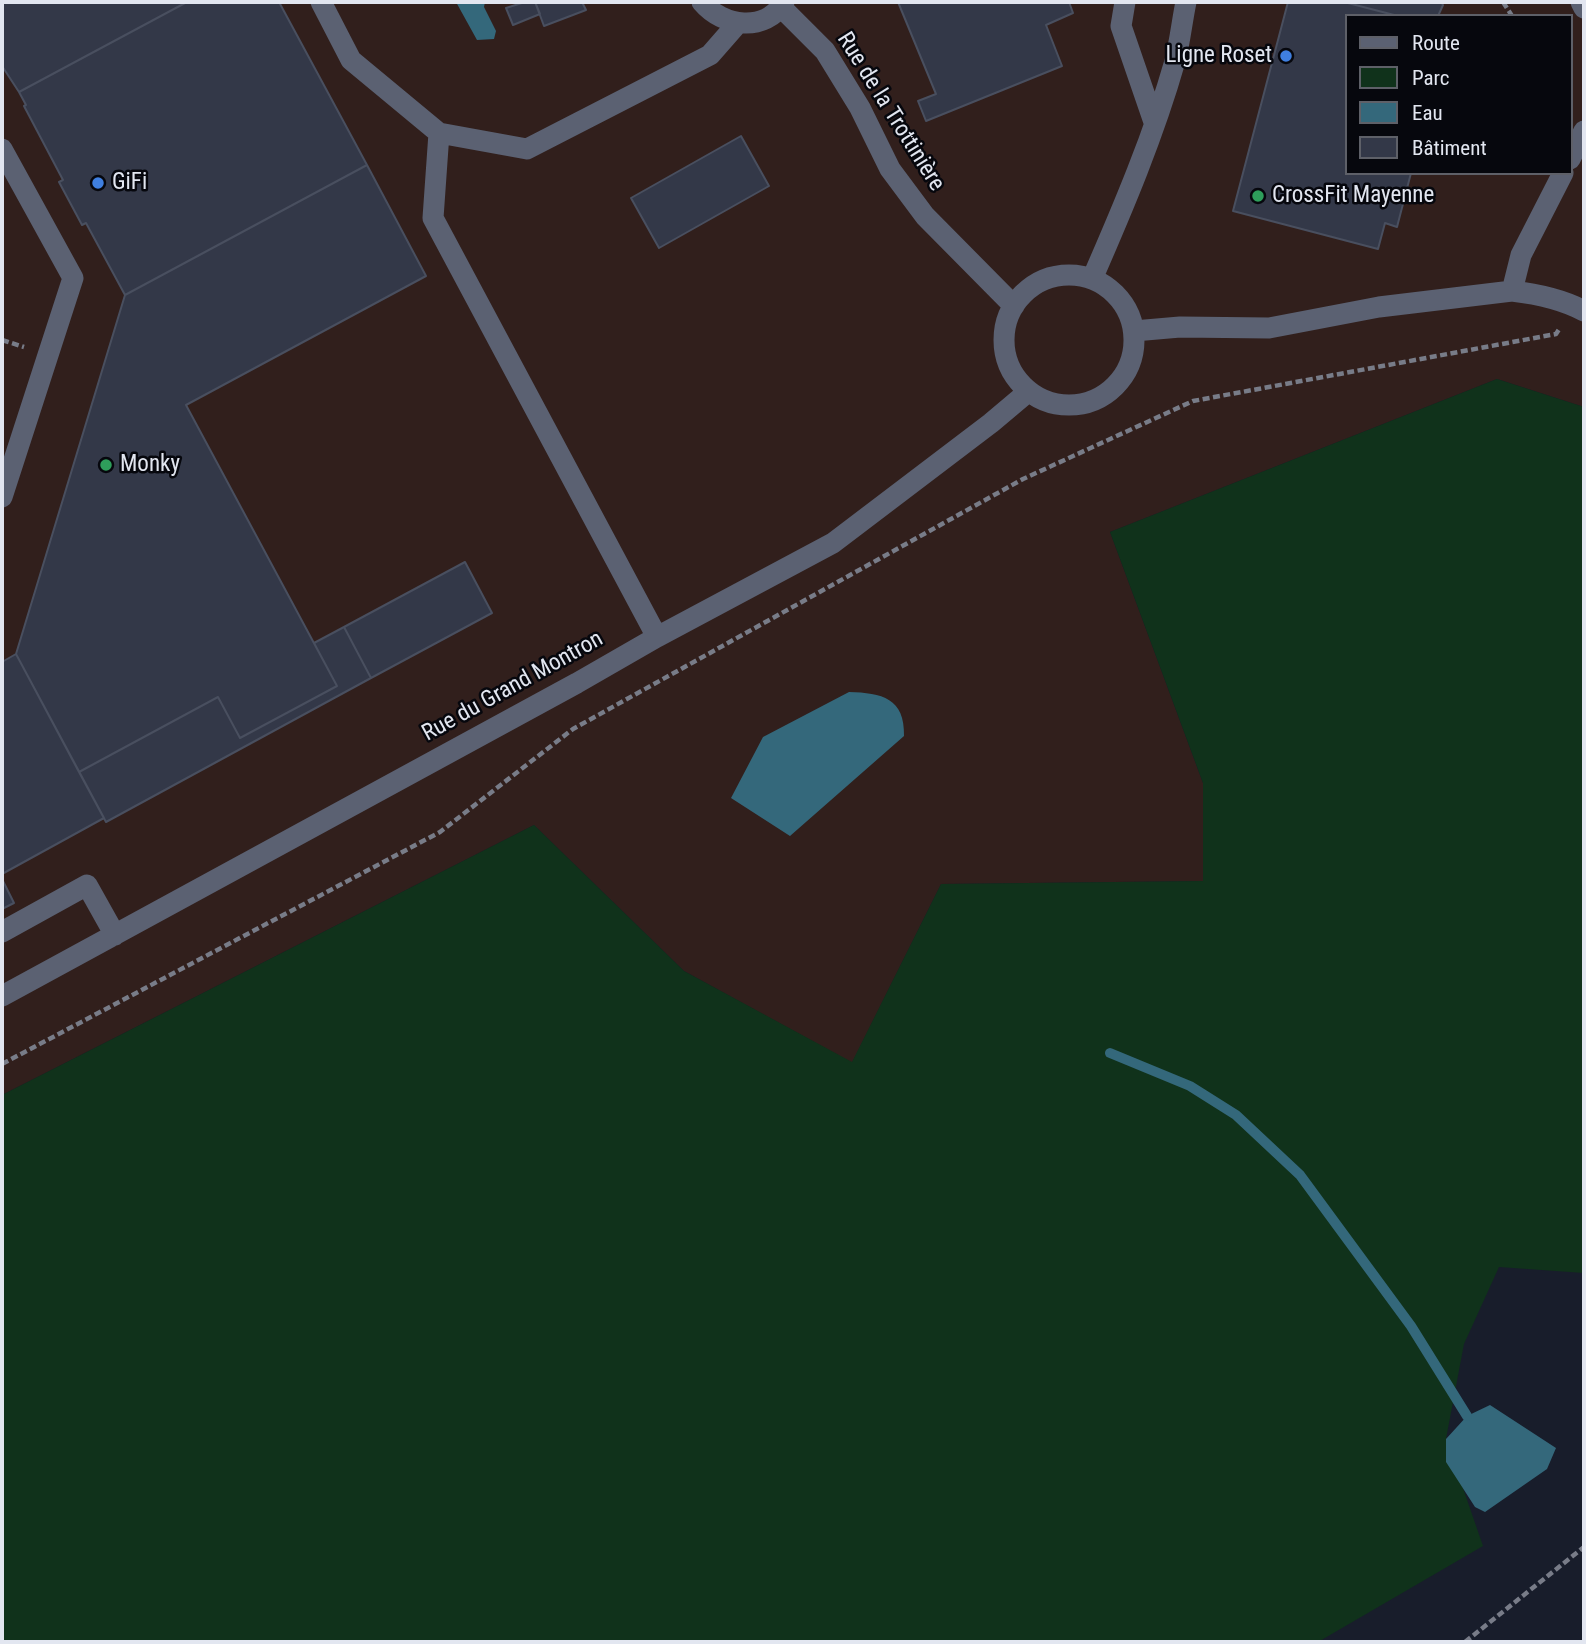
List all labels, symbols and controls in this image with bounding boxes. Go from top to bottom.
legend [1344,14,1572,175]
street label: Rue de la Trottinière [830,28,950,196]
text: Route [1412,31,1460,55]
place label: Ligne Roset [1165,42,1272,70]
marker: Ligne Roset [1278,48,1294,64]
text: Parc [1412,66,1450,90]
text: Eau [1412,101,1443,125]
text: Bâtiment [1412,136,1487,160]
place label: GiFi [112,169,147,197]
marker: GiFi [90,175,106,191]
place label: CrossFit Mayenne [1272,182,1434,210]
marker: CrossFit Mayenne [1250,188,1266,204]
place label: Monky [120,451,180,479]
marker: Monky [98,457,114,473]
street label: Rue du Grand Montron [418,626,608,748]

